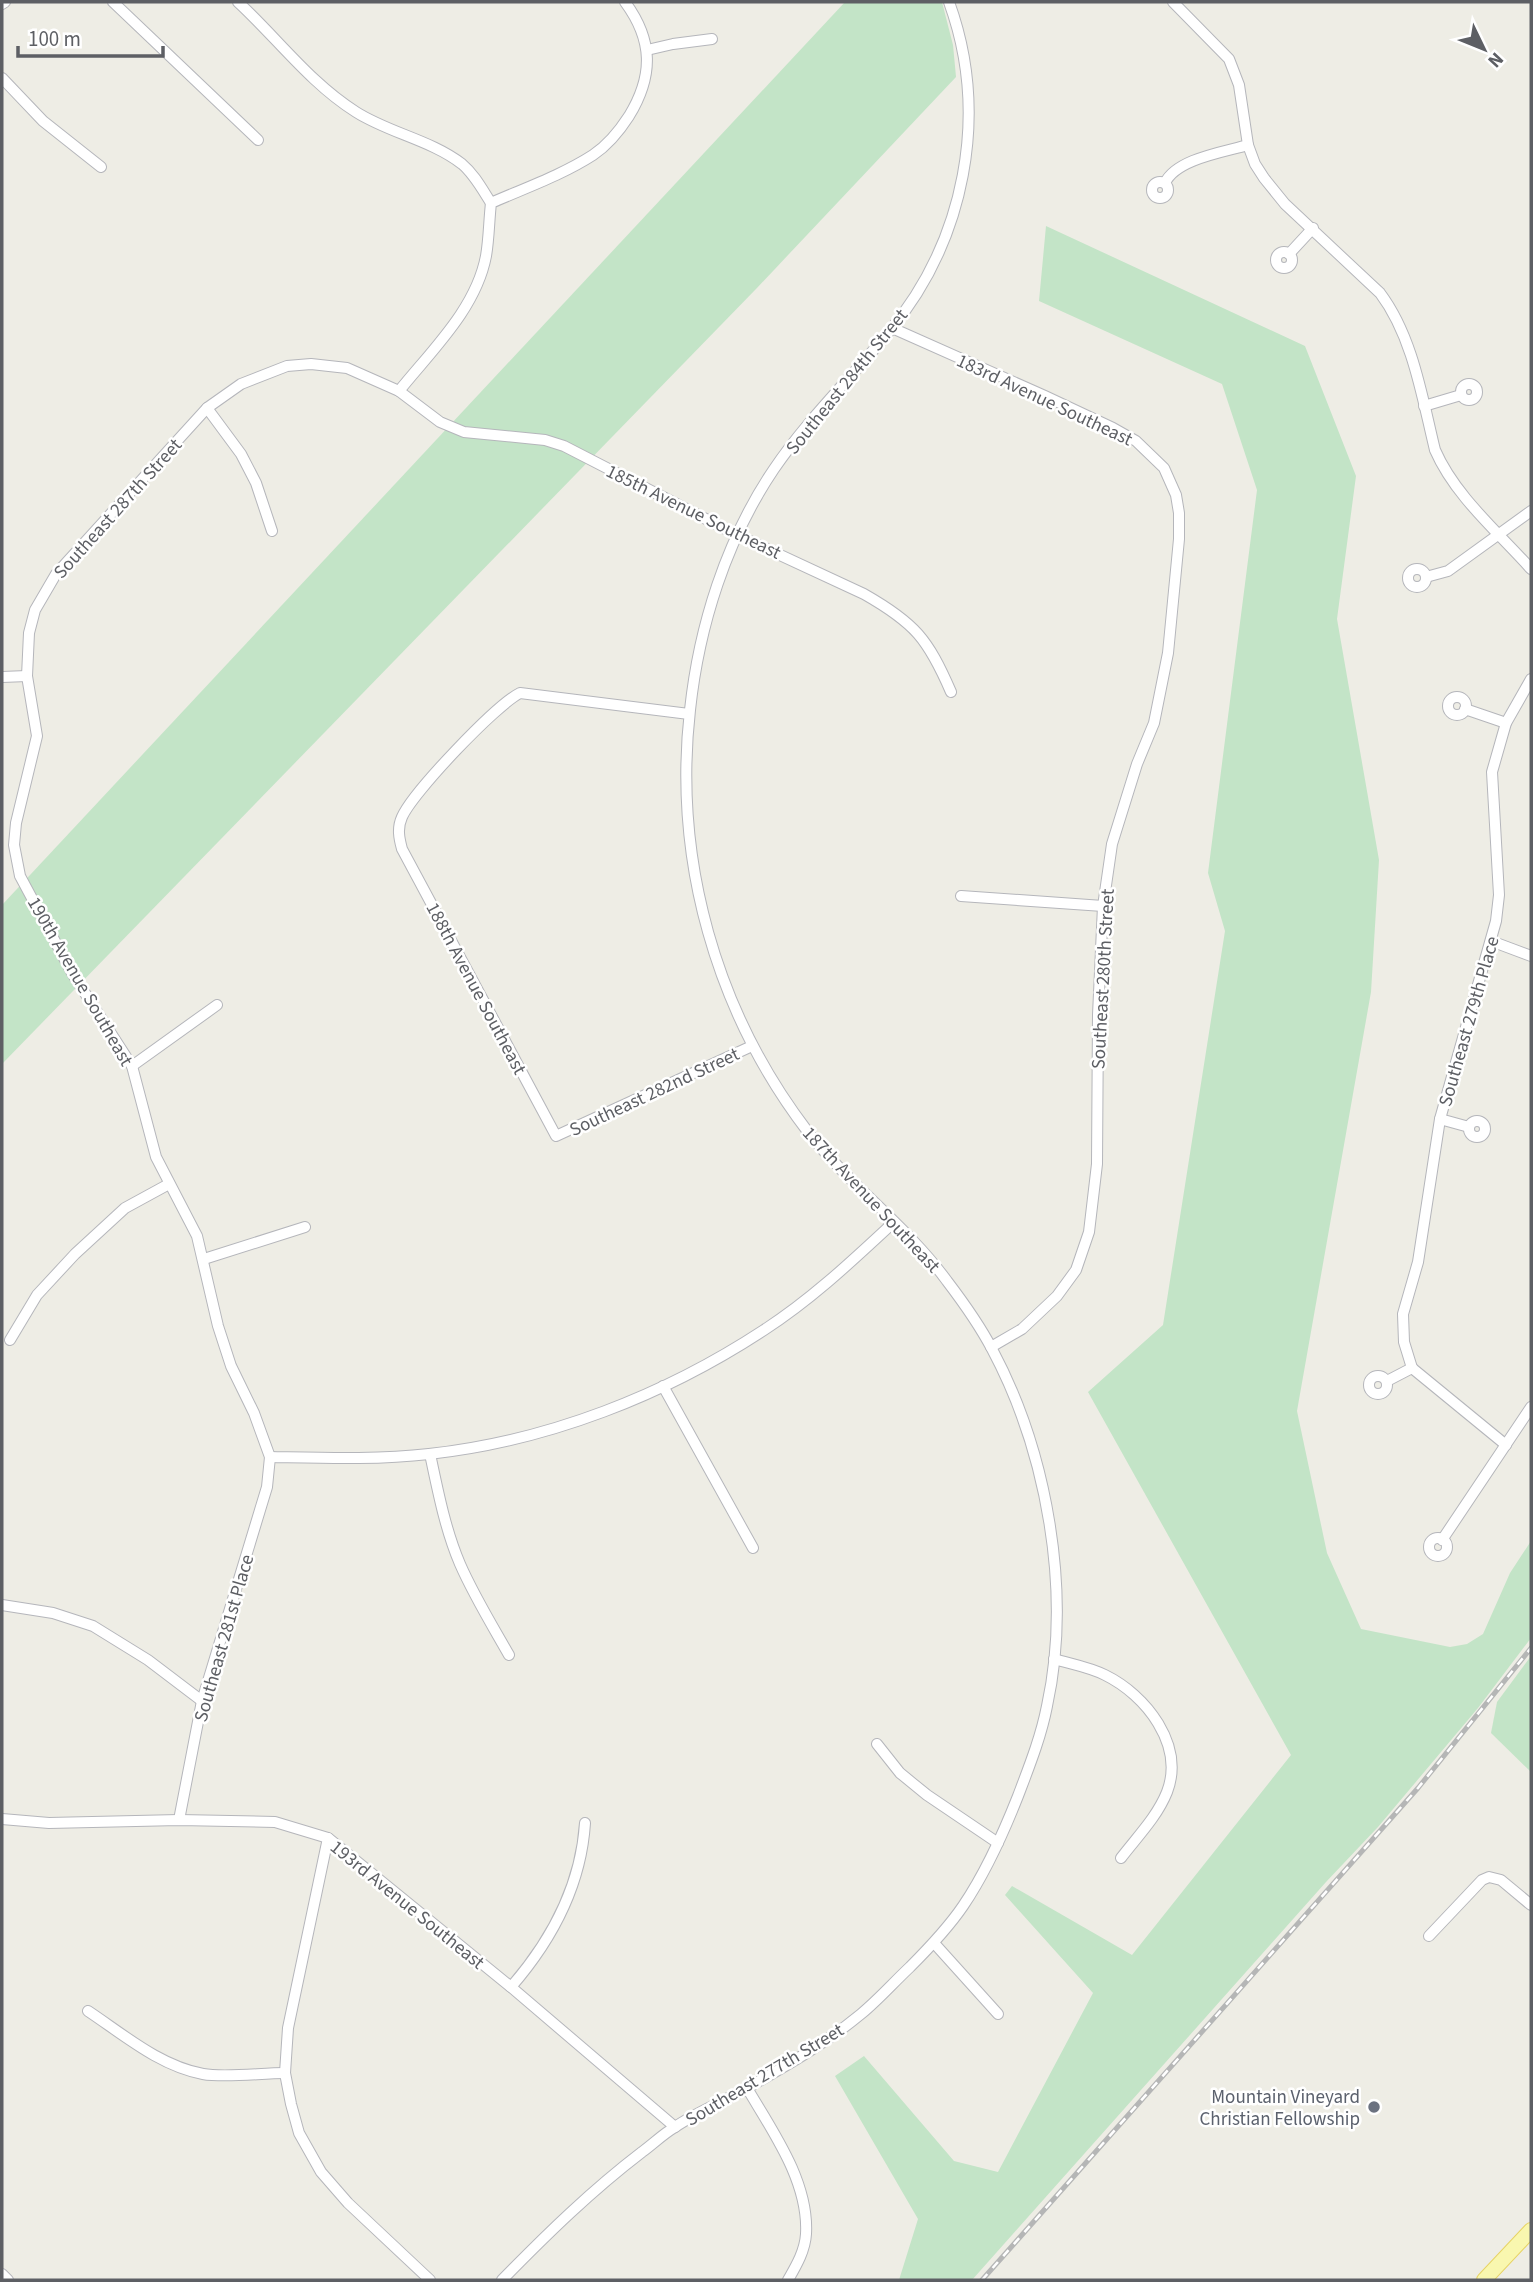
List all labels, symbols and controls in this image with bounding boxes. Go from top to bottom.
scale bar [18,14,163,58]
north arrow [1449,14,1519,84]
text: 100 m [28,24,81,54]
text: N [1481,46,1510,73]
street label: Southeast 284th Street [780,303,915,461]
street label: 183rd Avenue Southeast [952,348,1137,453]
street label: Southeast 287th Street [48,432,189,585]
street label: 185th Avenue Southeast [601,458,786,567]
street label: Southeast 280th Street [1085,888,1122,1070]
street label: 190th Avenue Southeast [20,892,140,1072]
street label: 188th Avenue Southeast [419,898,533,1080]
street label: Southeast 279th Place [1432,933,1507,1110]
street label: Southeast 282nd Street [565,1041,745,1144]
street label: 187th Avenue Southeast [796,1121,946,1280]
street label: Southeast 281st Place [188,1552,261,1725]
street label: 193rd Avenue Southeast [324,1834,490,1976]
street label: Southeast 277th Street [680,2017,850,2133]
place label: Mountain Vineyard Christian Fellowship [1199,2084,1360,2133]
marker: Mountain Vineyard Christian Fellowship [1366,2099,1382,2115]

